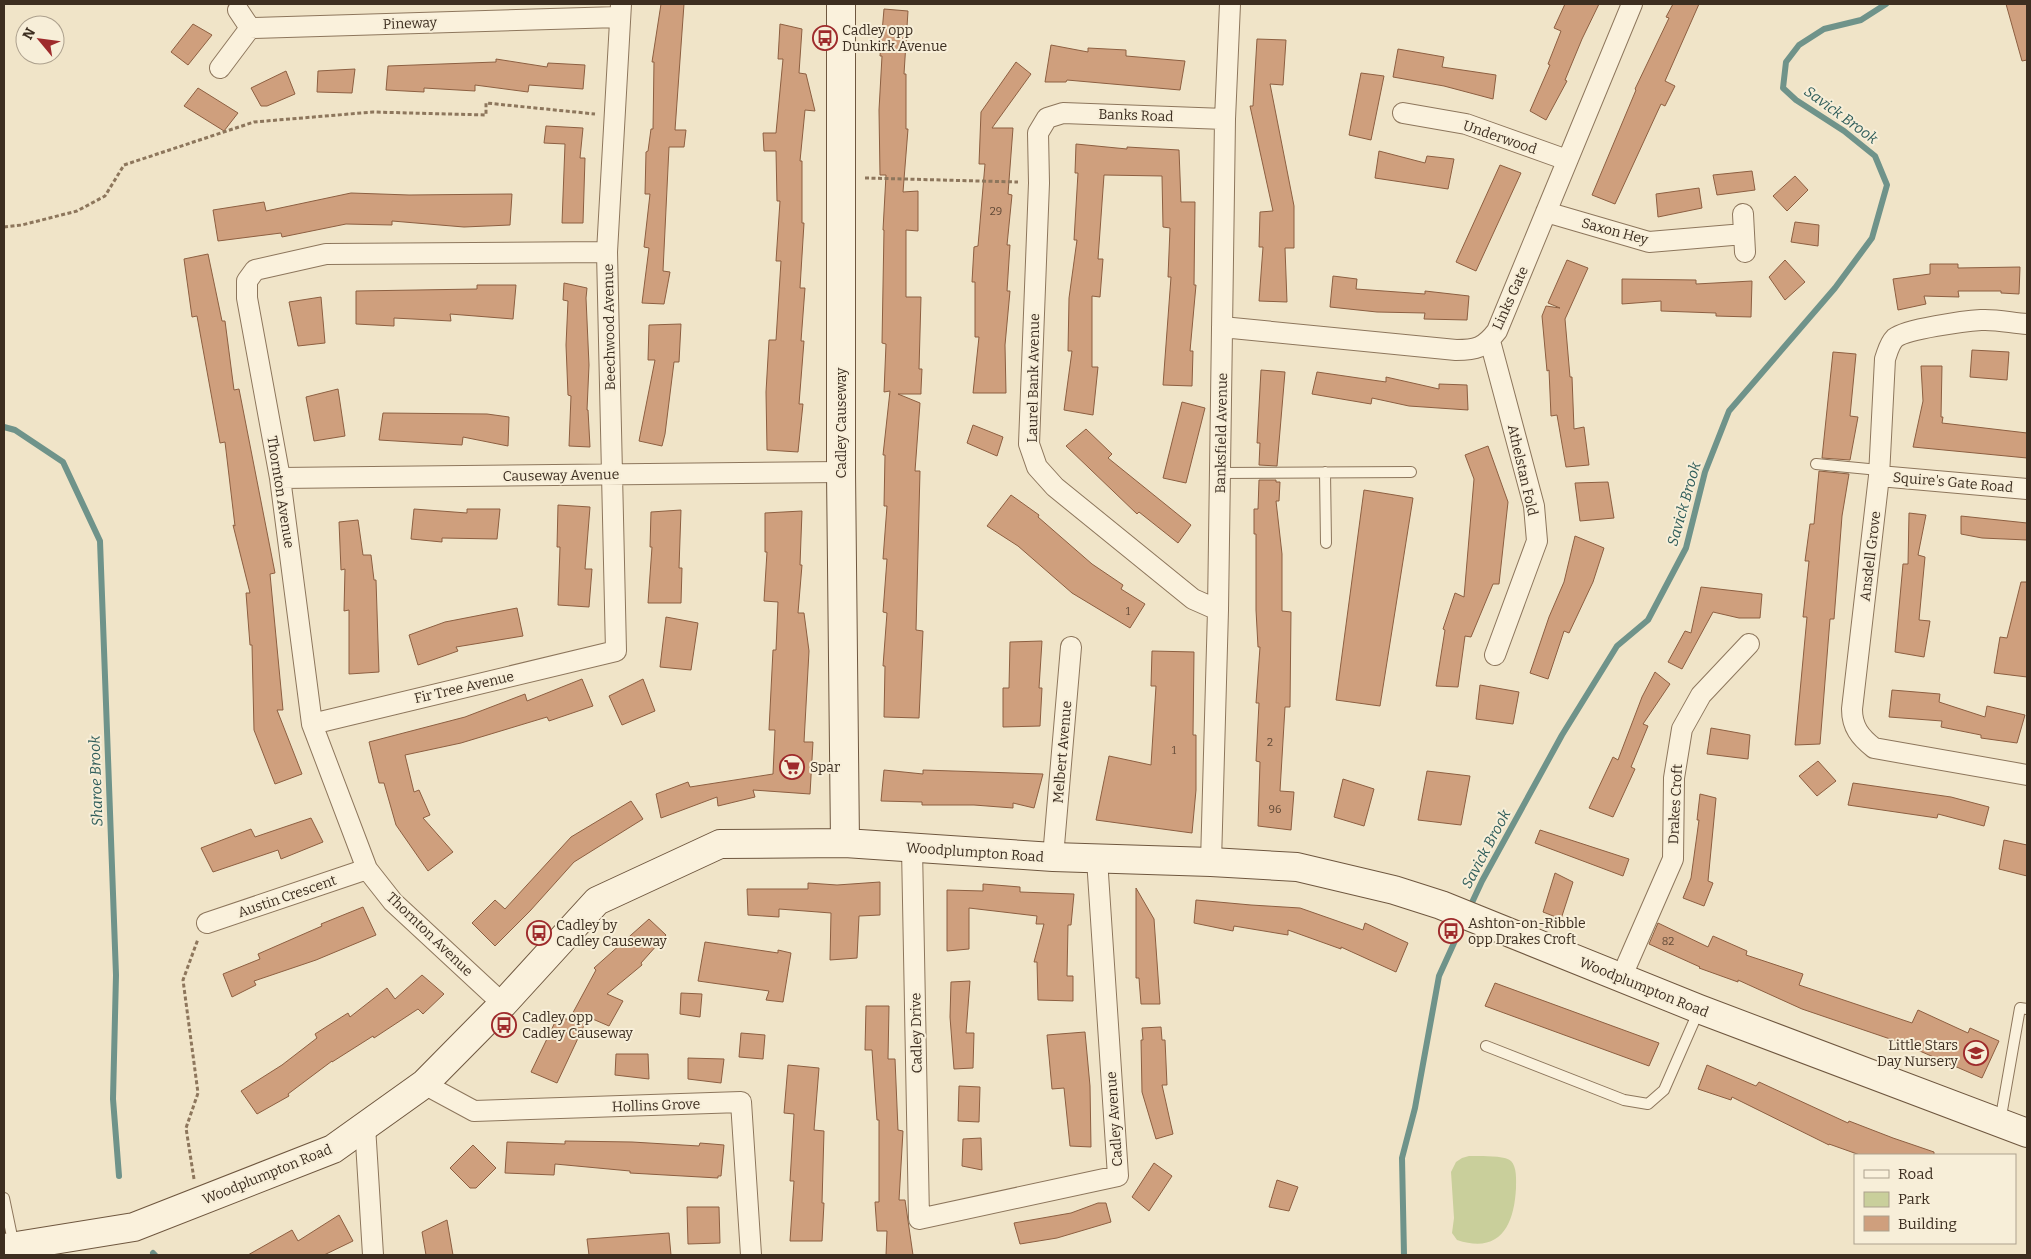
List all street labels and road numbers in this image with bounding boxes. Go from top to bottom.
street label: Pineway [383,14,438,33]
street label: Banks Road [1098,106,1174,125]
street label: Underwood [1461,117,1539,158]
street label: Saxon Hey [1580,214,1651,249]
street label: Beechwood Avenue [600,263,619,391]
street label: Links Gate [1489,264,1532,333]
street label: Laurel Bank Avenue [1024,313,1043,443]
street label: Cadley Causeway [833,367,850,479]
street label: Banksfield Avenue [1212,373,1231,493]
street label: Athelstan Fold [1504,423,1541,518]
street label: Thornton Avenue [263,435,298,549]
street label: Causeway Avenue [502,466,620,485]
street label: Squire's Gate Road [1892,469,2014,496]
street label: Ansdell Grove [1857,510,1884,602]
street label: Fir Tree Avenue [413,668,516,707]
street label: Melbert Avenue [1050,700,1075,804]
street label: Drakes Croft [1665,763,1686,845]
street label: Woodplumpton Road [906,839,1044,866]
street label: Austin Crescent [236,872,339,921]
street label: Thornton Avenue [383,889,476,980]
street label: Woodplumpton Road [1577,954,1711,1021]
street label: Cadley Drive [907,992,926,1074]
street label: Cadley Avenue [1103,1071,1126,1167]
street label: Hollins Grove [612,1095,700,1116]
street label: Woodplumpton Road [200,1141,334,1208]

